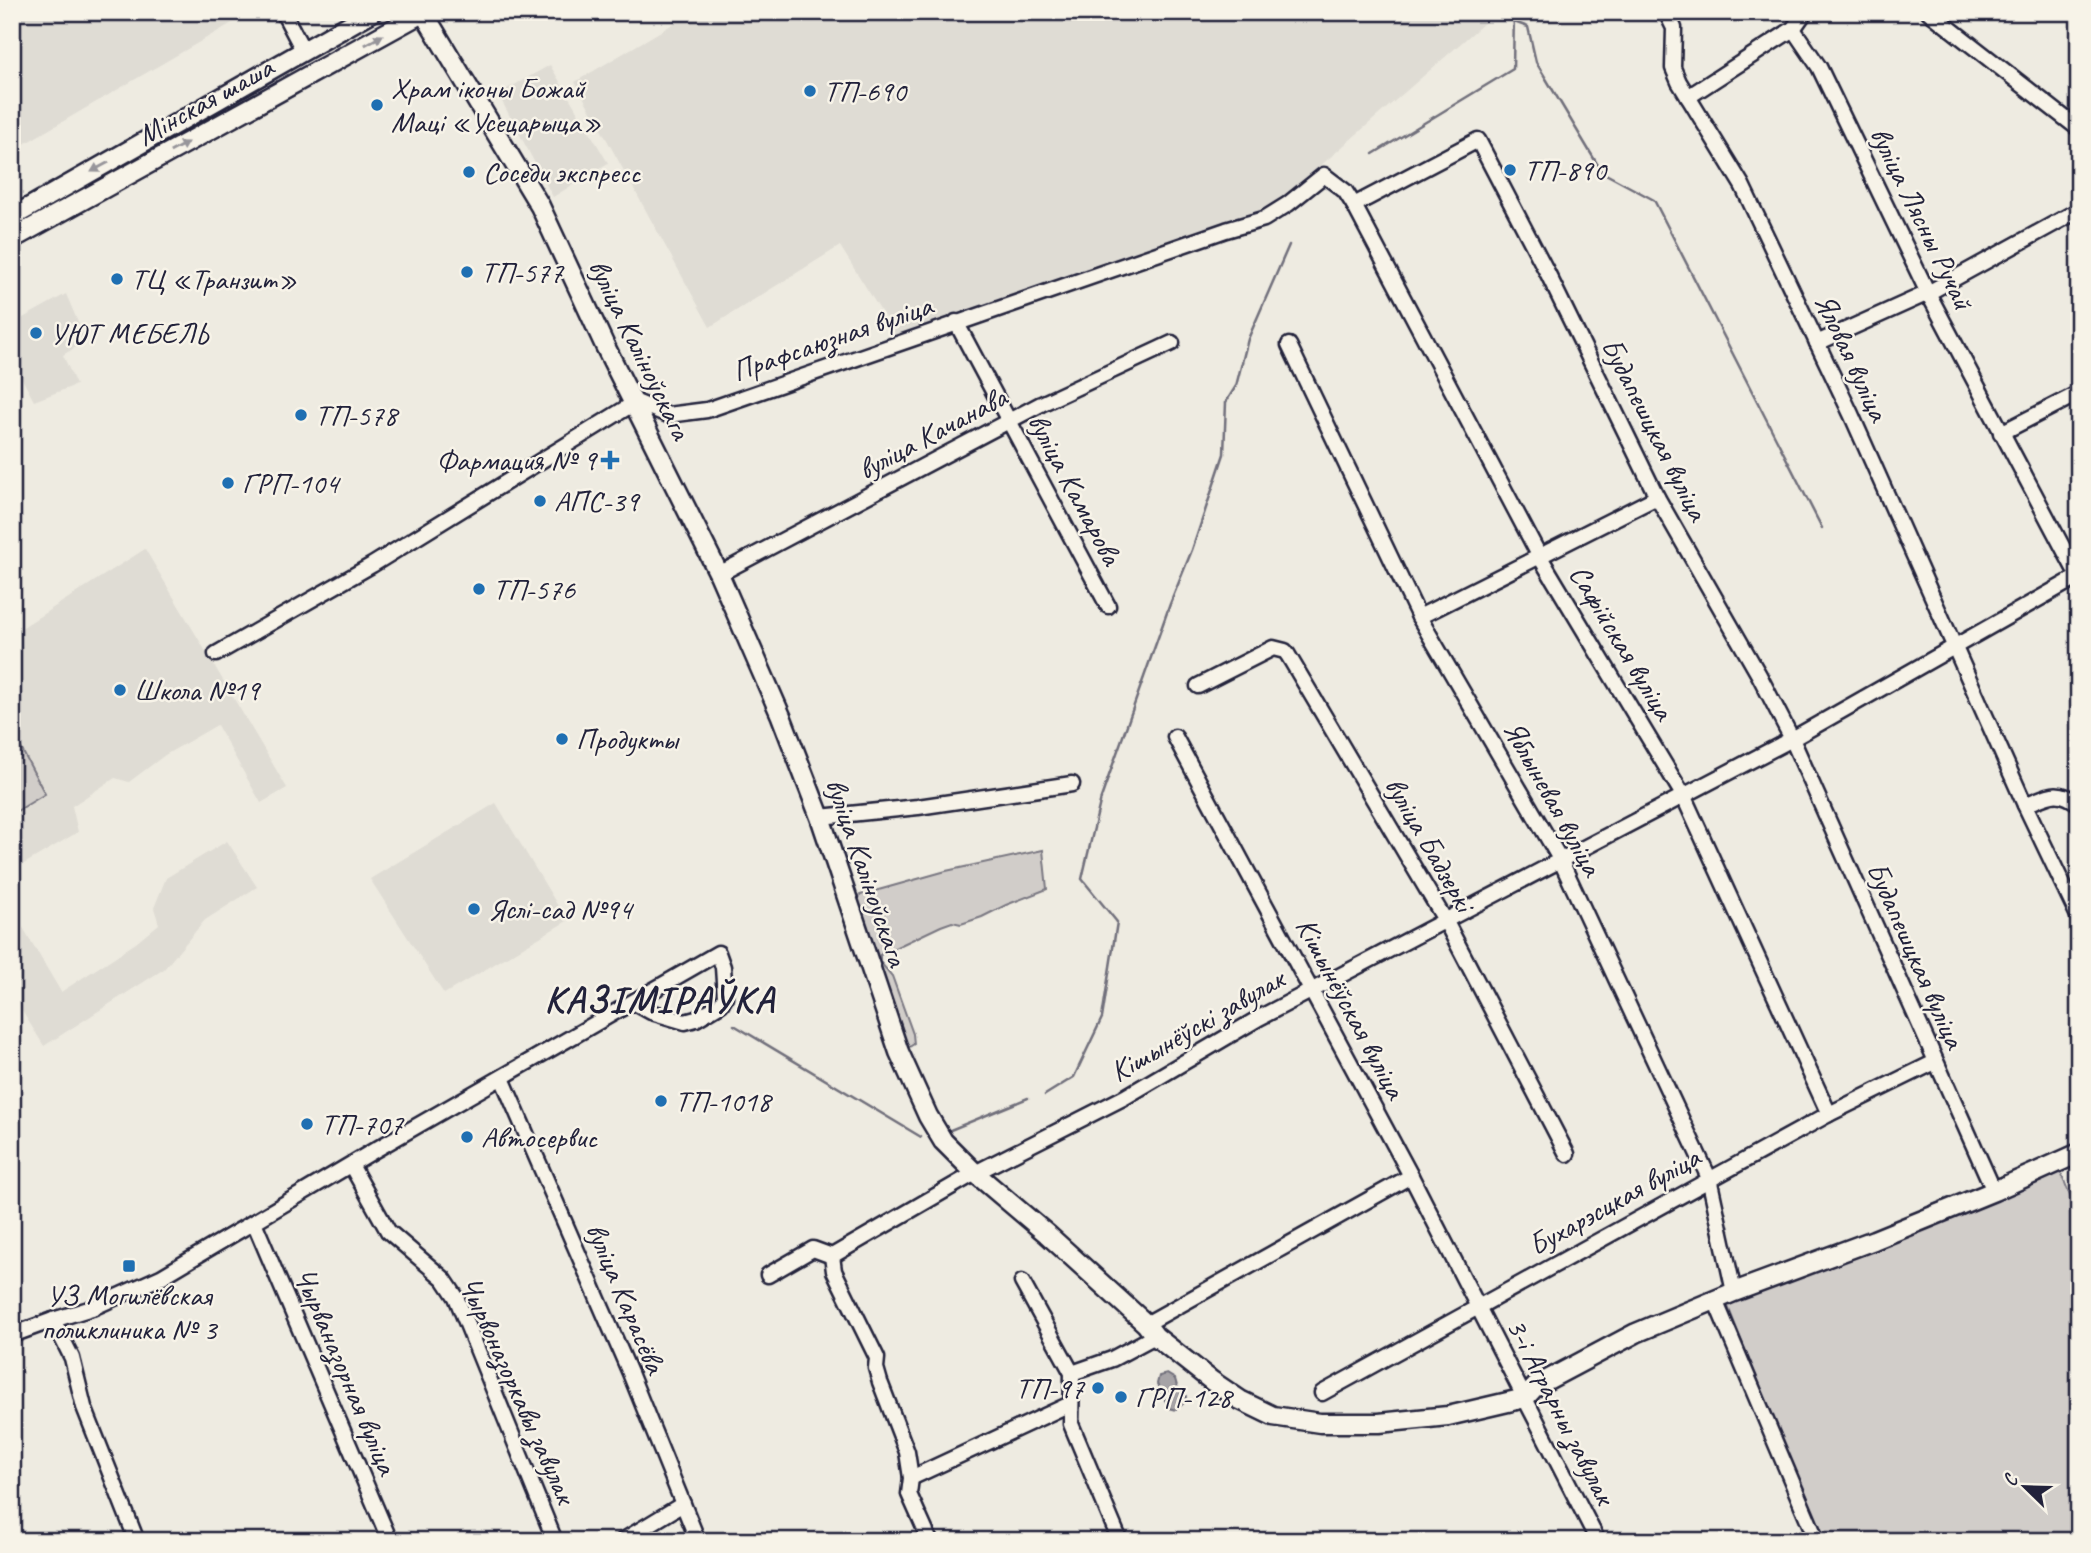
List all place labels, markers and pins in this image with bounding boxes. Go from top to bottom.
place label: Храм іконы Божай Маці «Усецарыца» [391,69,602,141]
place label: ТП-690 [824,72,909,110]
marker: ТП-690 [802,83,818,99]
marker: Храм іконы Божай Маці «Усецарыца» [369,97,385,113]
place label: ТП-890 [1524,151,1609,189]
place label: Соседи экспресс [483,153,641,191]
marker: ТП-890 [1502,162,1518,178]
marker: Соседи экспресс [461,164,477,180]
place label: ТП-577 [481,253,565,291]
place label: ТЦ «Транзит» [131,260,297,298]
marker: ТП-577 [459,264,475,280]
marker: ТЦ «Транзит» [109,271,125,287]
place label: УЮТ МЕБЕЛЬ [50,314,210,352]
marker: УЮТ МЕБЕЛЬ [28,325,44,341]
place label: ТП-578 [315,396,400,434]
marker: ТП-578 [293,407,309,423]
place label: Фармация № 9 [436,441,598,479]
marker: Фармация № 9 [602,452,618,468]
place label: ГРП-104 [242,464,341,502]
marker: ГРП-104 [220,475,236,491]
place label: АПС-39 [554,482,641,520]
marker: АПС-39 [532,493,548,509]
place label: ТП-576 [493,570,577,608]
marker: ТП-576 [471,581,487,597]
place label: Школа №19 [134,671,262,709]
marker: Школа №19 [112,682,128,698]
place label: Продукты [576,720,680,758]
marker: Продукты [554,731,570,747]
place label: Яслі-сад №94 [488,890,634,928]
marker: Яслі-сад №94 [466,901,482,917]
place label: ТП-1018 [675,1082,773,1120]
marker: ТП-1018 [653,1093,669,1109]
place label: ТП-707 [321,1105,405,1143]
marker: ТП-707 [299,1116,315,1132]
place label: Автосервис [481,1118,598,1156]
marker: Автосервис [459,1129,475,1145]
marker: УЗ Могилёвская поликлиника № 3 [121,1258,137,1274]
place label: УЗ Могилёвская поликлиника № 3 [42,1276,219,1348]
place label: ТП-97 [1015,1369,1085,1407]
place label: ГРП-128 [1135,1378,1234,1416]
marker: ТП-97 [1090,1380,1106,1396]
marker: ГРП-128 [1113,1389,1129,1405]

